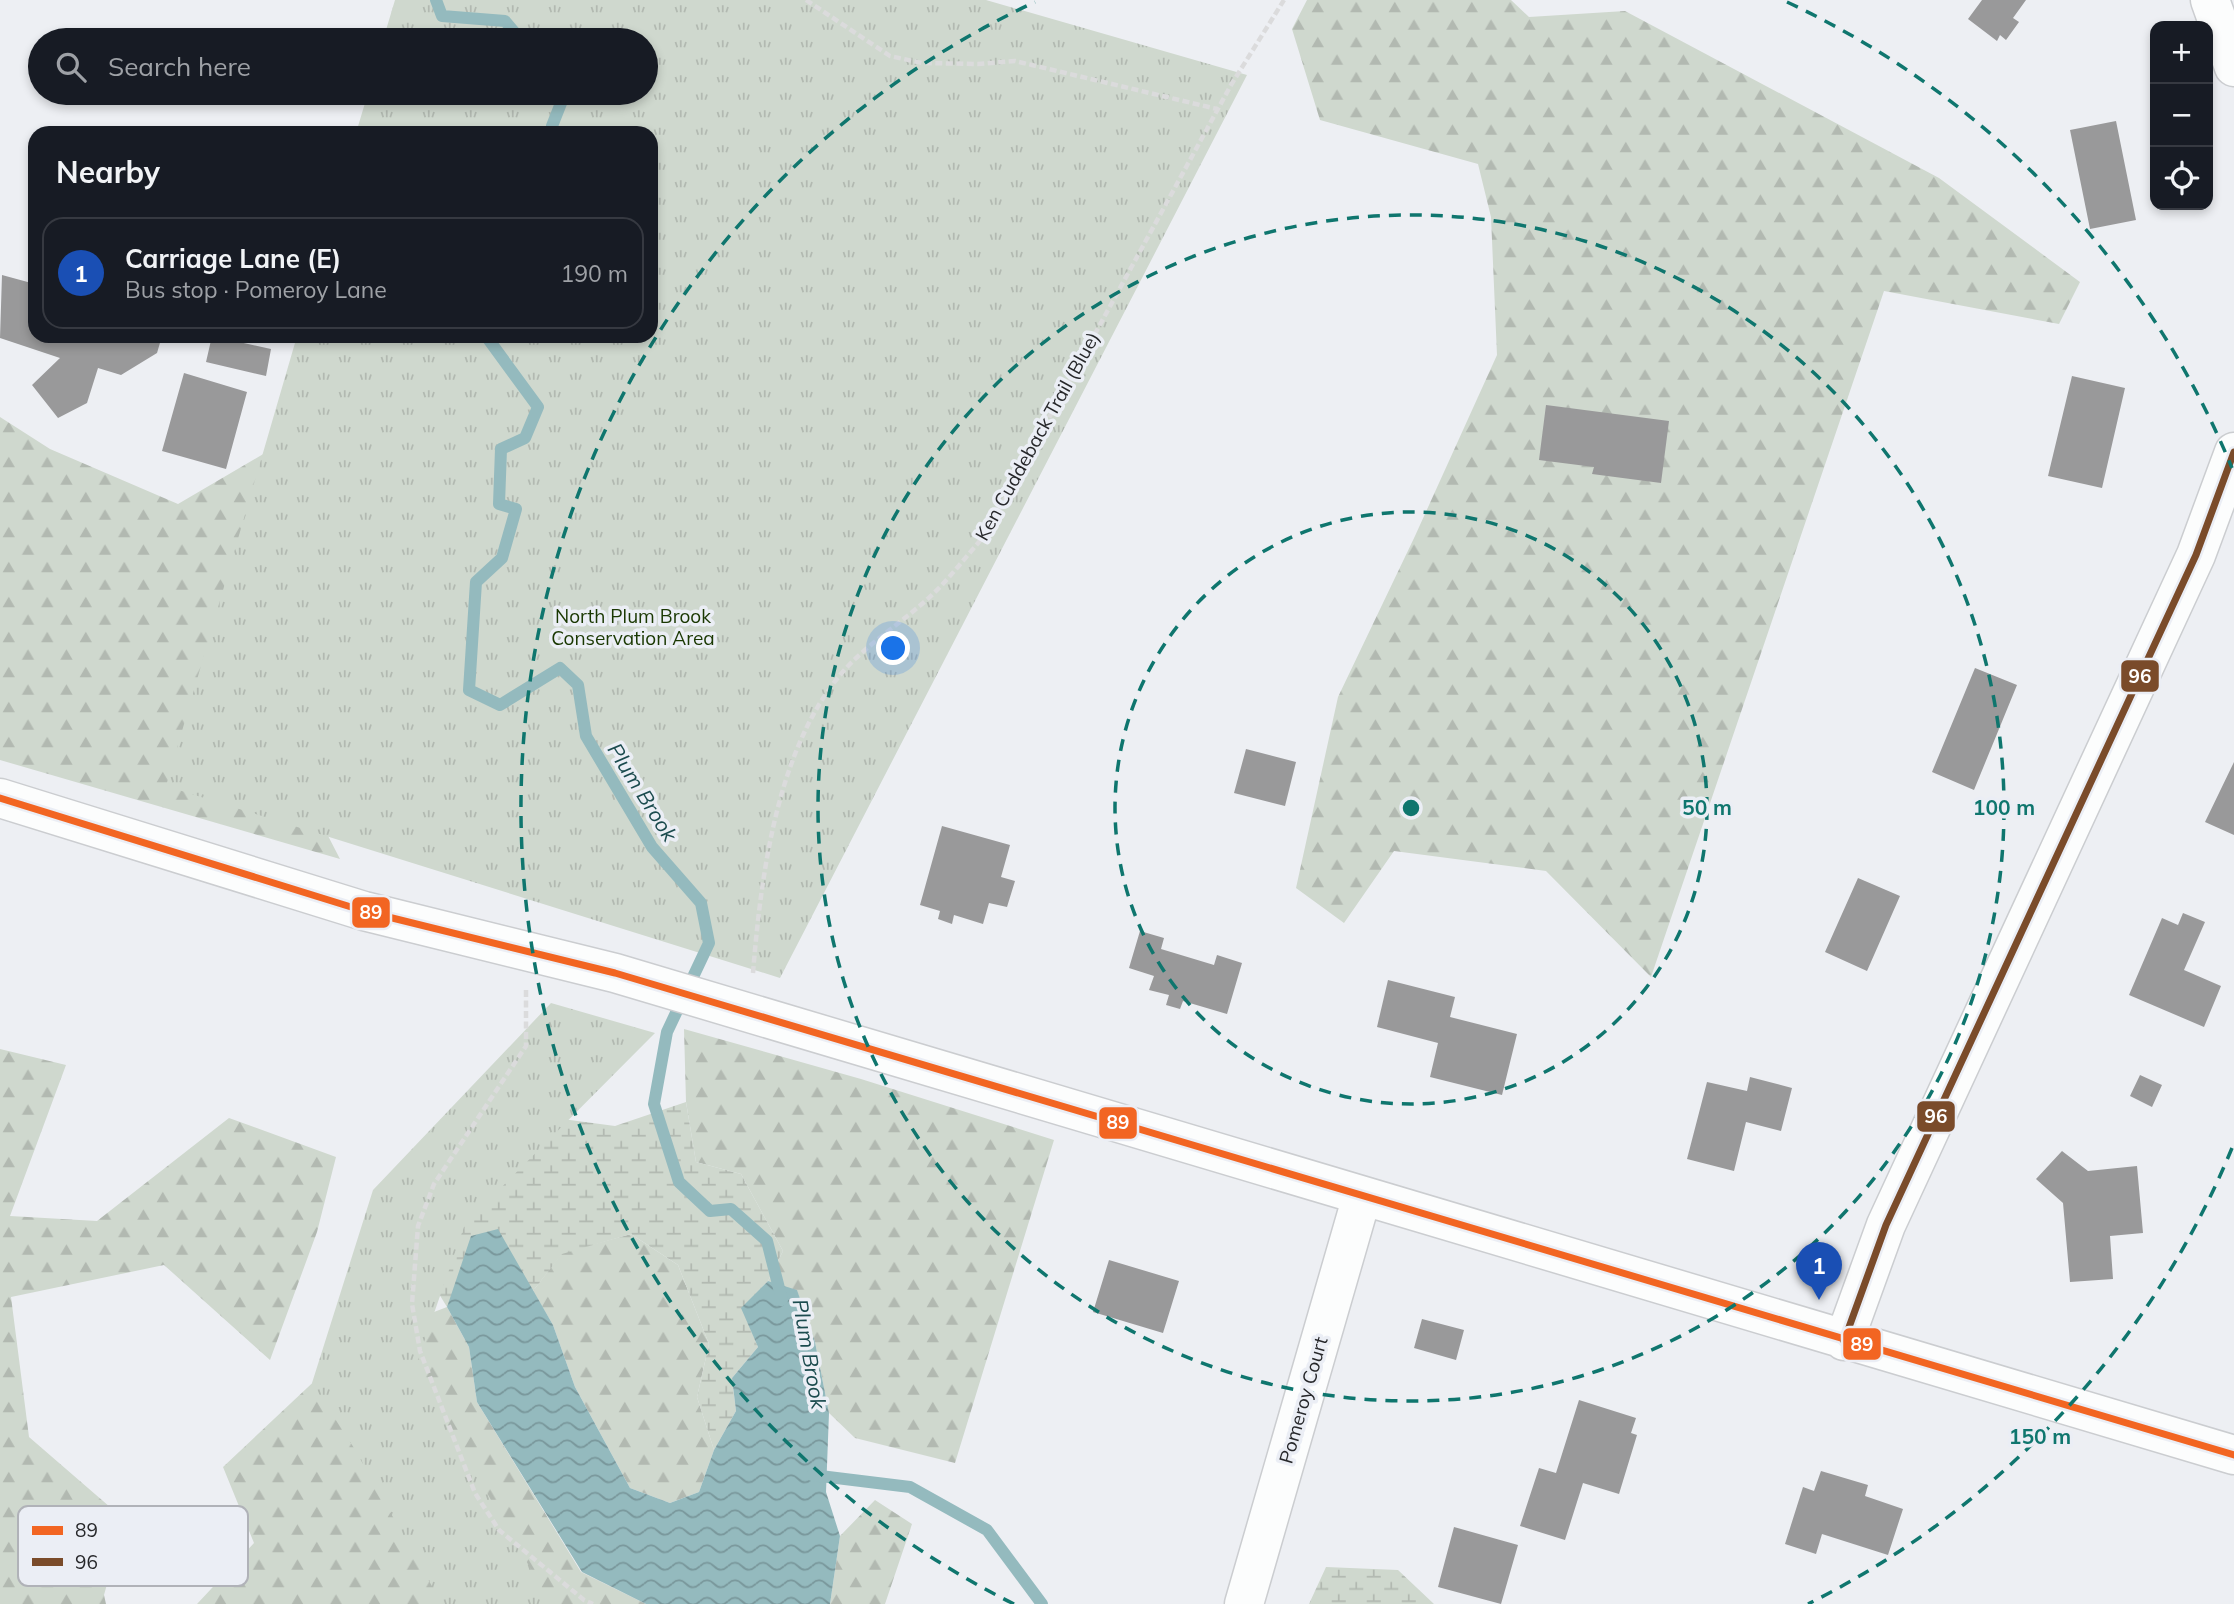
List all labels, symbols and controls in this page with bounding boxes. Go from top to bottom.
map controls [2150,21,2213,210]
button: + [2150,21,2213,84]
search box [28,28,658,105]
icon: search [52,48,90,86]
text: Search here [108,50,251,83]
button: − [2150,84,2213,147]
button: locate [2150,147,2213,210]
text: Nearby [56,153,160,191]
text: Carriage Lane (E) [125,242,341,275]
text: 1 [74,259,88,288]
text: 190 m [560,259,628,288]
text: Bus stop · Pomeroy Lane [125,275,387,304]
street label: Ken Cuddeback Trail (Blue) [970,327,1104,545]
park label: North Plum Brook Conservation Area [551,604,715,650]
your location [876,631,910,665]
line badge: 96 [2120,659,2160,693]
text: 96 [2129,664,2151,688]
water label: Plum Brook [602,738,684,847]
text: 50 m [1682,794,1732,820]
text: 100 m [1973,794,2035,820]
centre of rings [1399,796,1423,820]
line badge: 89 [351,896,391,929]
text: 89 [360,900,382,924]
line badge: 96 [1916,1100,1956,1133]
text: 96 [1925,1104,1947,1128]
line badge: 89 [1098,1106,1138,1140]
text: 89 [1107,1110,1129,1134]
pin: 1 [1796,1242,1842,1300]
water label: Plum Brook [788,1297,833,1412]
line badge: 89 [1842,1327,1882,1361]
text: 89 [1851,1332,1873,1356]
street label: Pomeroy Court [1273,1334,1333,1466]
text: 150 m [2009,1423,2071,1449]
legend [18,1506,248,1586]
text: 89 [75,1518,98,1542]
text: 96 [75,1550,98,1574]

